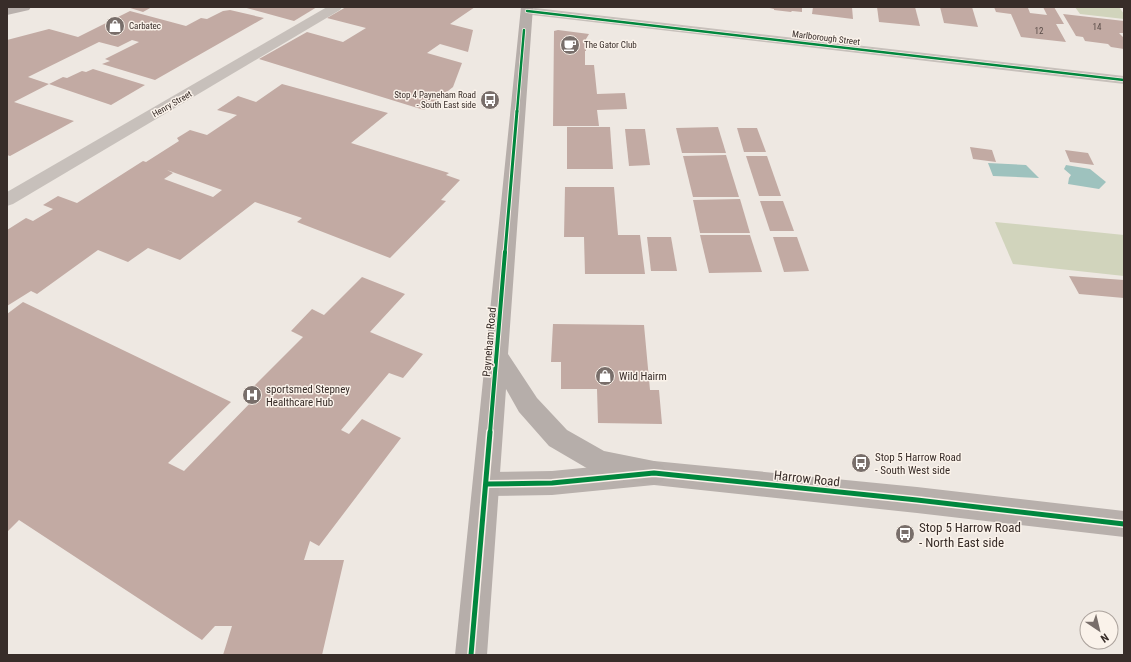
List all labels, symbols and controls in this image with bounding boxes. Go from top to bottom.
shop icon: Carbatec [104,15,126,37]
place label: Carbatec [129,21,161,31]
house number: 14 [1093,22,1102,32]
house number: 12 [1035,26,1044,36]
street label: Marlborough Street [791,29,861,47]
cafe icon: The Gator Club [559,34,581,56]
place label: The Gator Club [584,40,637,50]
street label: Henry Street [150,89,194,119]
bus stop icon: Stop 4 Payneham Road - South East side [479,89,501,111]
place label: Stop 4 Payneham Road - South East side [394,90,476,110]
street label: Payneham Road [480,307,499,377]
shop icon: Wild Hairm [594,365,616,387]
place label: Wild Hairm [619,370,667,383]
place label: sportsmed Stepney Healthcare Hub [266,383,350,409]
hospital icon: sportsmed Stepney Healthcare Hub [241,384,263,406]
place label: Stop 5 Harrow Road - South West side [875,451,961,477]
bus stop icon: Stop 5 Harrow Road - South West side [850,452,872,474]
street label: Harrow Road [773,468,841,489]
place label: Stop 5 Harrow Road - North East side [919,520,1021,550]
bus stop icon: Stop 5 Harrow Road - North East side [894,523,916,545]
north arrow [1079,610,1119,650]
text: N [1098,631,1111,645]

